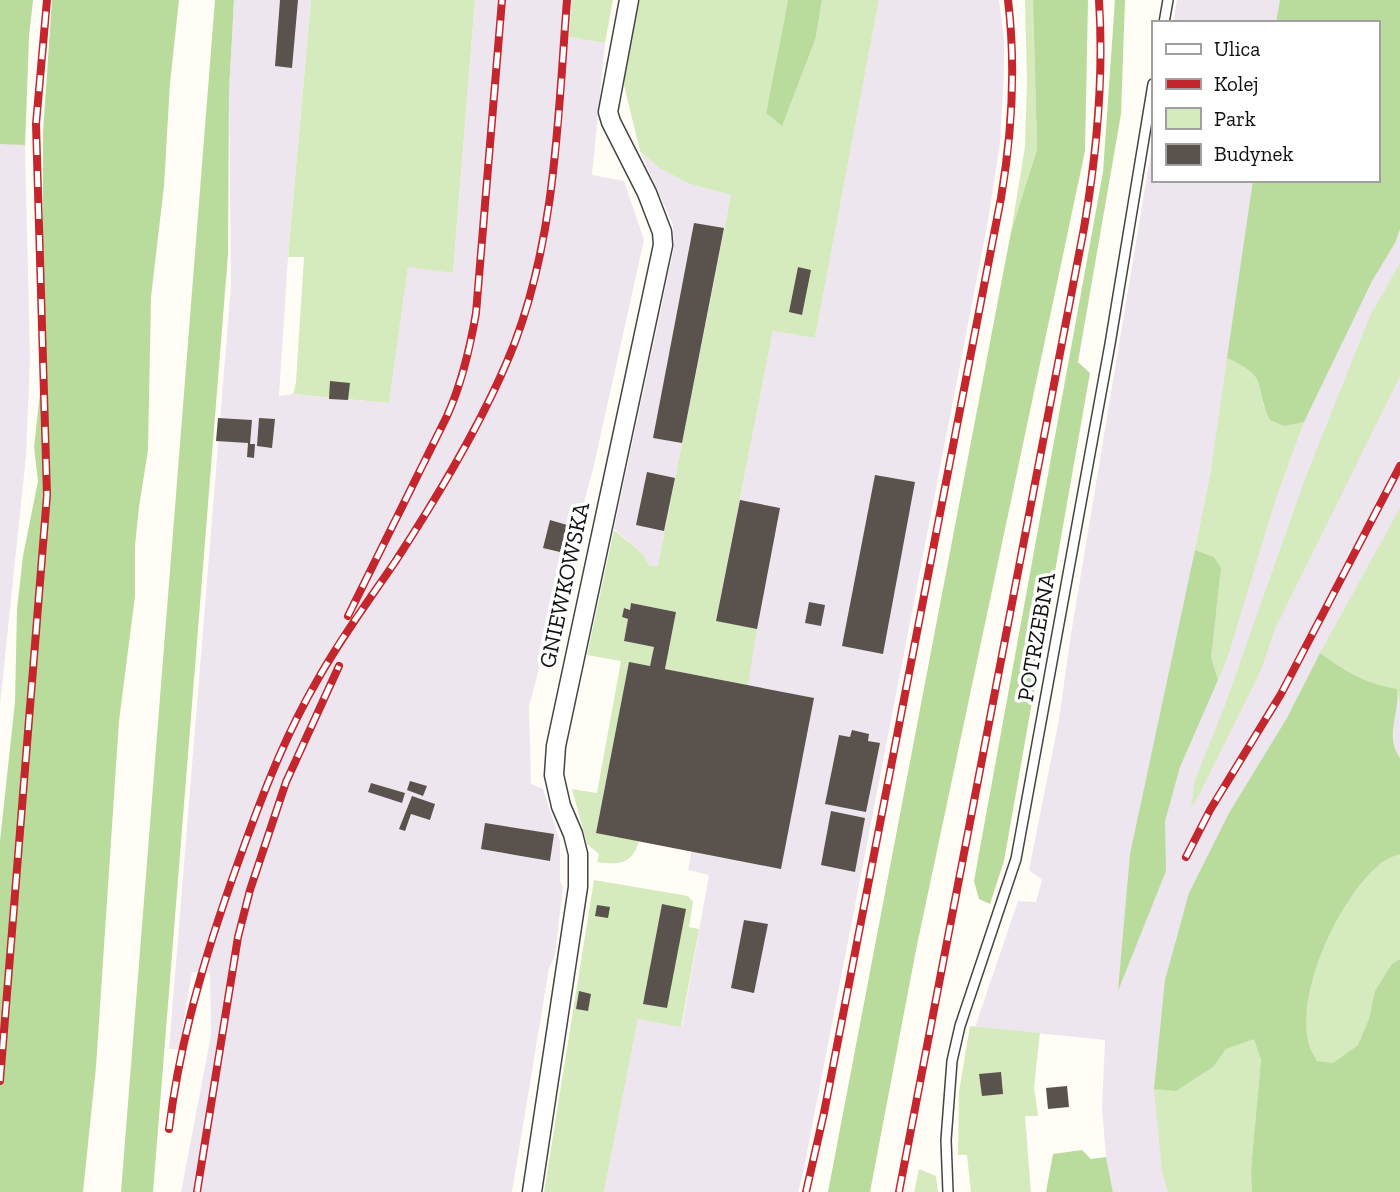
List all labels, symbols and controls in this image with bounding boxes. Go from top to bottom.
legend [1152,21,1379,182]
text: Ulica [1214,36,1260,61]
text: Kolej [1214,71,1259,97]
text: Park [1214,106,1256,131]
text: Budynek [1214,141,1293,166]
street label: GNIEWKOWSKA [533,498,595,670]
street label: POTRZEBNA [1011,569,1061,704]

